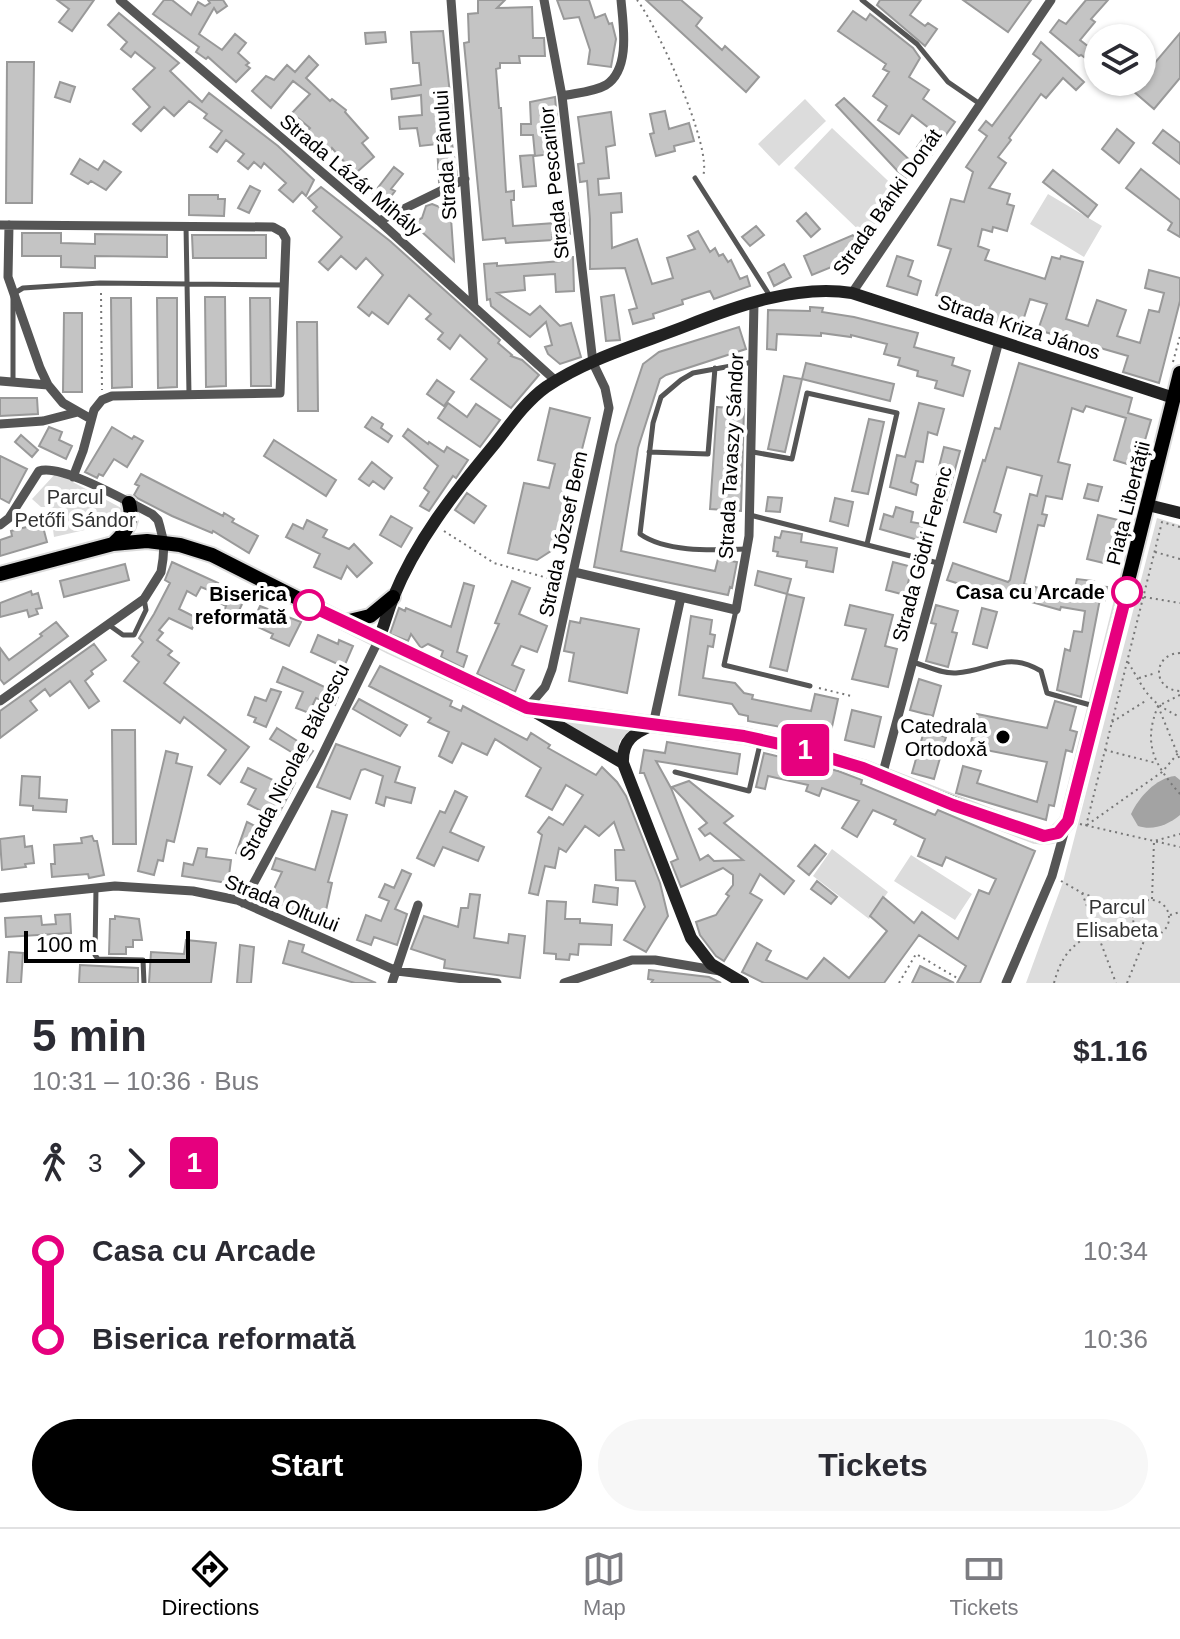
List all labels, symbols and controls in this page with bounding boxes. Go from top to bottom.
map controls [1084,24,1156,96]
button: layers [1084,24,1156,96]
street label: Strada Fânului [429,89,461,221]
street label: Strada Pescarilor [535,105,573,260]
street label: Strada Lázár Mihály [276,109,426,241]
street label: Strada Bánki Donát [828,124,946,279]
street label: Strada Kriza János [935,290,1103,364]
street label: Strada Tavaszy Sándor [715,352,747,560]
street label: Piața Libertății [1102,439,1154,567]
street label: Strada József Bem [535,449,591,619]
street label: Strada Gödri Ferenc [888,464,956,644]
park label: Parcul Petőfi Sándor [14,486,136,531]
marker: Casa cu Arcade [1112,577,1142,607]
place label: Casa cu Arcade [956,581,1105,603]
place label: Biserica reformată [195,583,288,628]
marker: Biserica reformată [294,590,324,620]
street label: Strada Nicolae Bălcescu [235,660,353,864]
place label: Catedrala Ortodoxă [900,715,988,760]
line badge: 1 [779,724,831,776]
marker: Catedrala Ortodoxă [994,728,1012,746]
text: 1 [797,734,813,765]
street label: Strada Oltului [222,870,342,936]
park label: Parcul Elisabeta [1076,896,1159,941]
scale bar [24,927,190,963]
text: 100 m [36,932,97,957]
text: 5 min [32,1011,147,1060]
text: $1.16 [1073,1034,1148,1067]
text: 10:31 – 10:36 · Bus [32,1066,259,1096]
icon: walk [32,1141,76,1185]
icon: forward [114,1141,158,1185]
text: 1 [186,1147,202,1178]
text: 3 [88,1148,102,1178]
text: Casa cu Arcade [92,1234,316,1267]
text: 10:34 [1083,1236,1148,1266]
text: Biserica reformată [92,1322,355,1355]
text: 10:36 [1083,1324,1148,1354]
button: Start [32,1419,582,1511]
button: Tickets [598,1419,1148,1511]
tab: Directions [162,1547,259,1621]
tab: Map [582,1547,626,1621]
tab: Tickets [950,1547,1018,1621]

